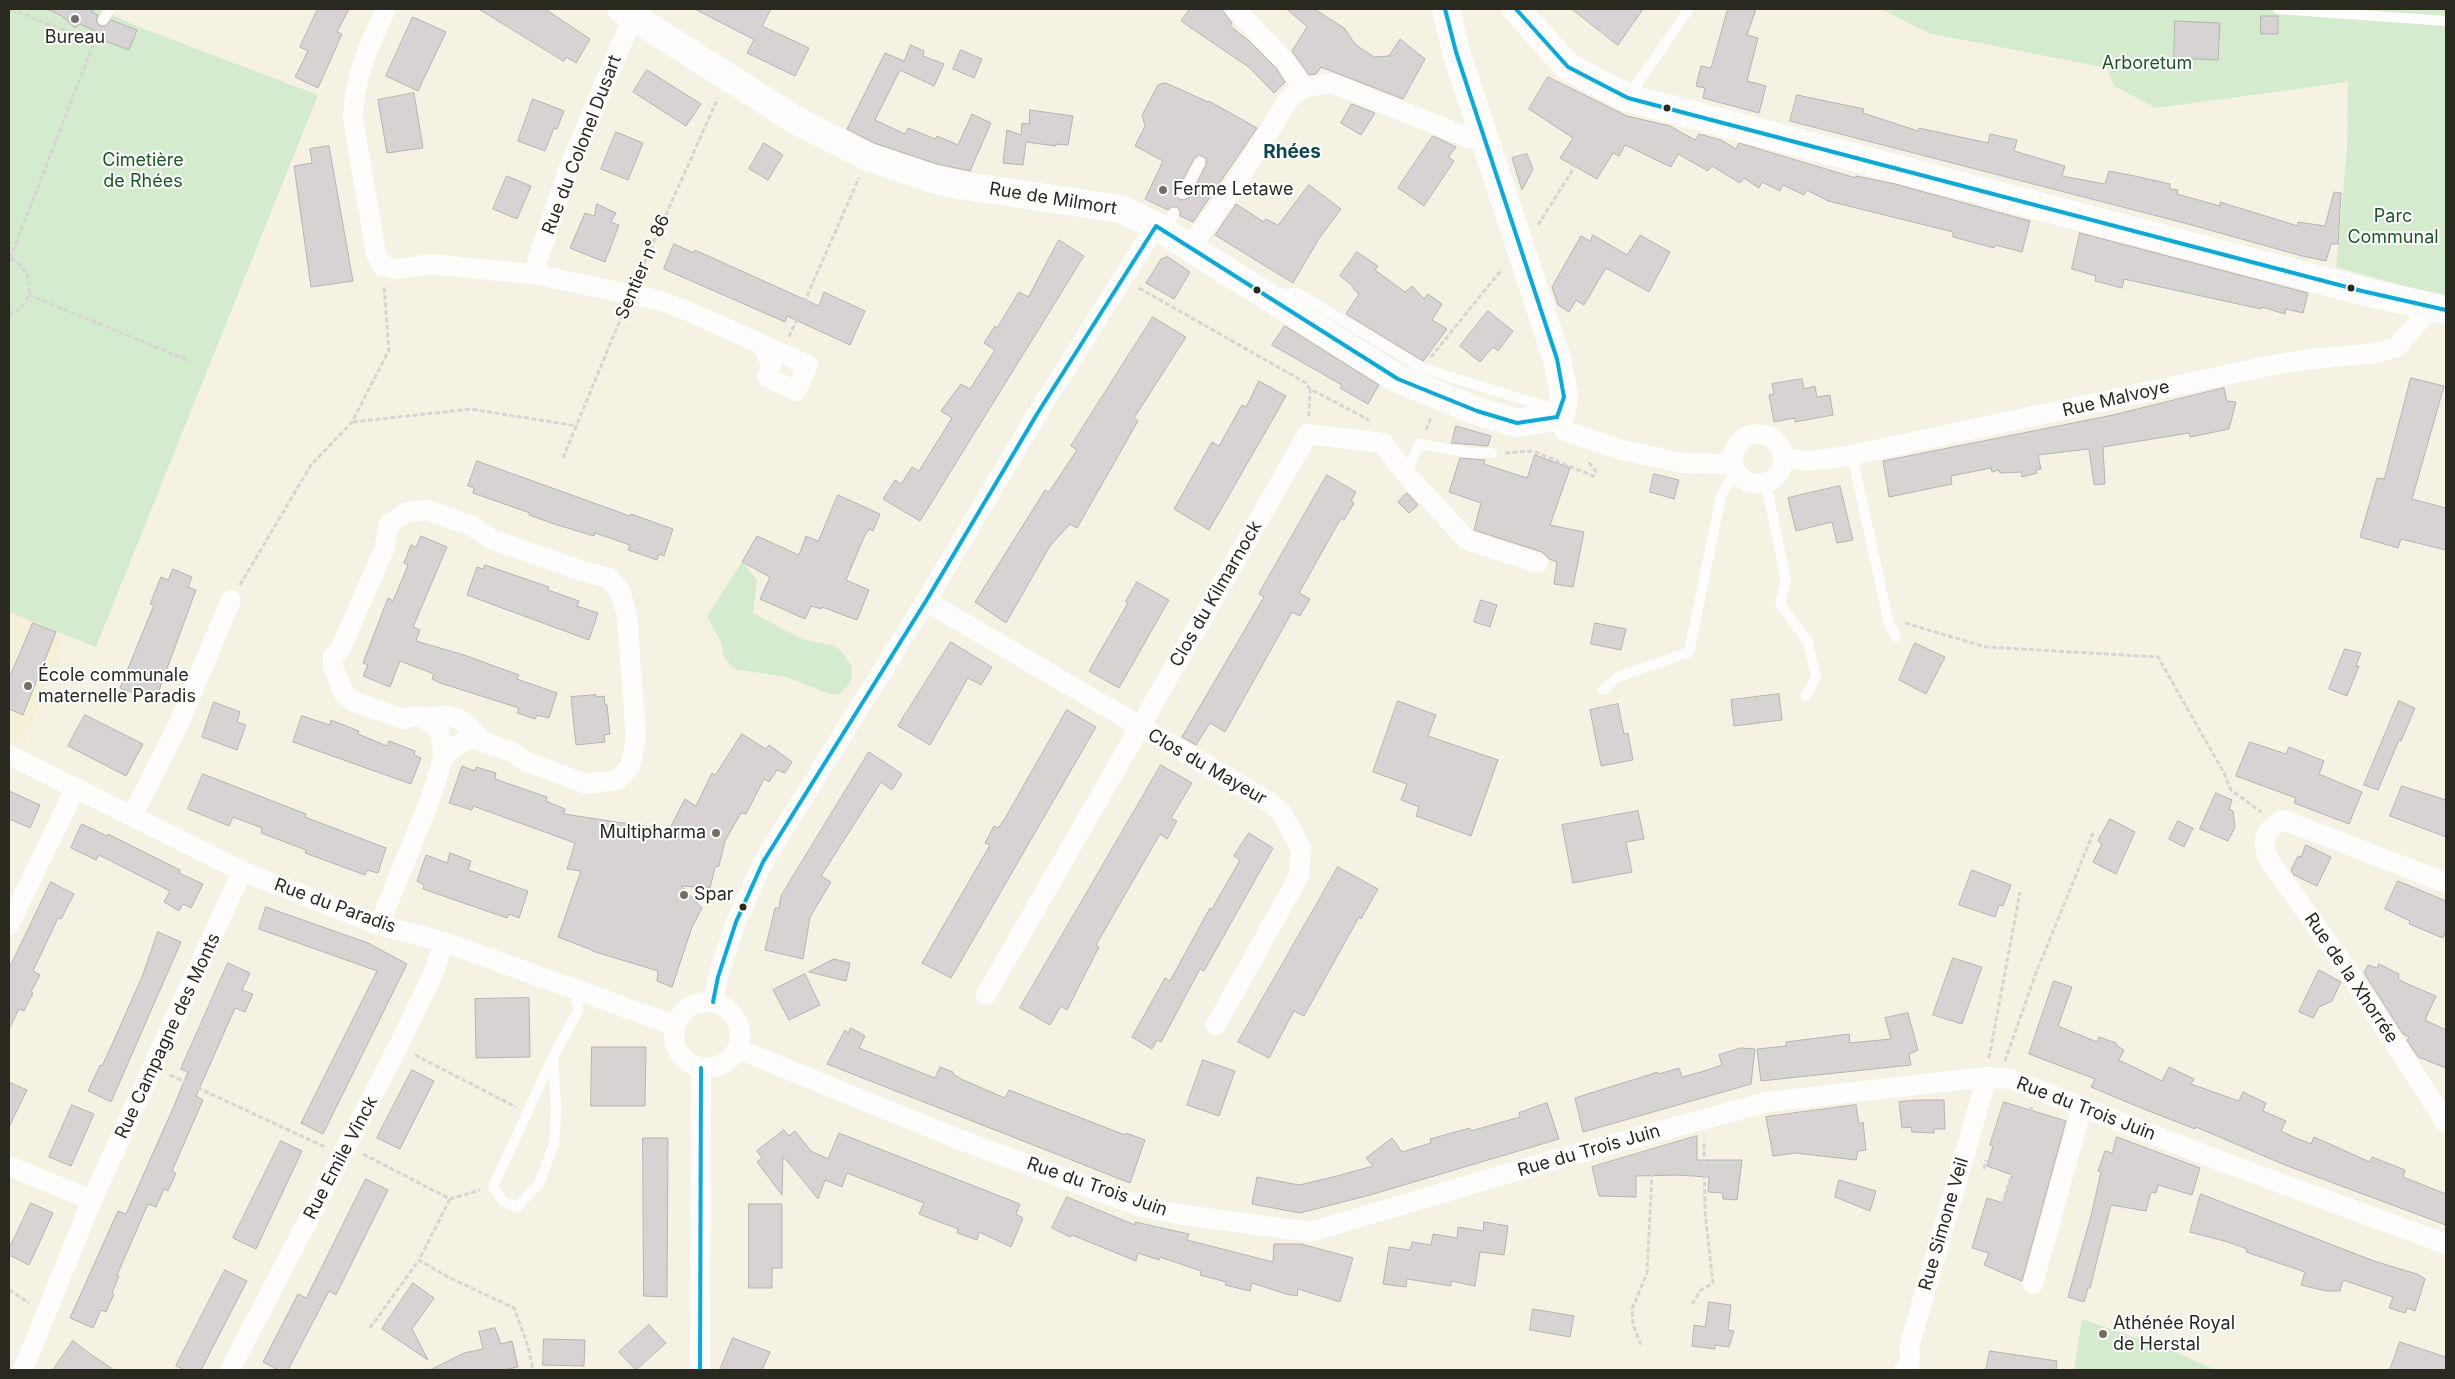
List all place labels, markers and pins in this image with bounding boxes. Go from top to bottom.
marker: Bureau [69,13,81,25]
place label: Bureau [45,27,105,49]
unlabelled marker [1662,103,1672,113]
place label: Ferme Letawe [1173,179,1293,201]
marker: Ferme Letawe [1157,184,1169,196]
unlabelled marker [2346,283,2356,293]
unlabelled marker [1252,285,1262,295]
place label: École communale maternelle Paradis [38,665,196,708]
marker: École communale maternelle Paradis [22,680,34,692]
place label: Multipharma [600,822,706,844]
marker: Multipharma [710,827,722,839]
place label: Spar [694,884,734,906]
marker: Spar [678,889,690,901]
unlabelled marker [738,902,748,912]
place label: Athénée Royal de Herstal [2113,1313,2235,1356]
marker: Athénée Royal de Herstal [2097,1328,2109,1340]

